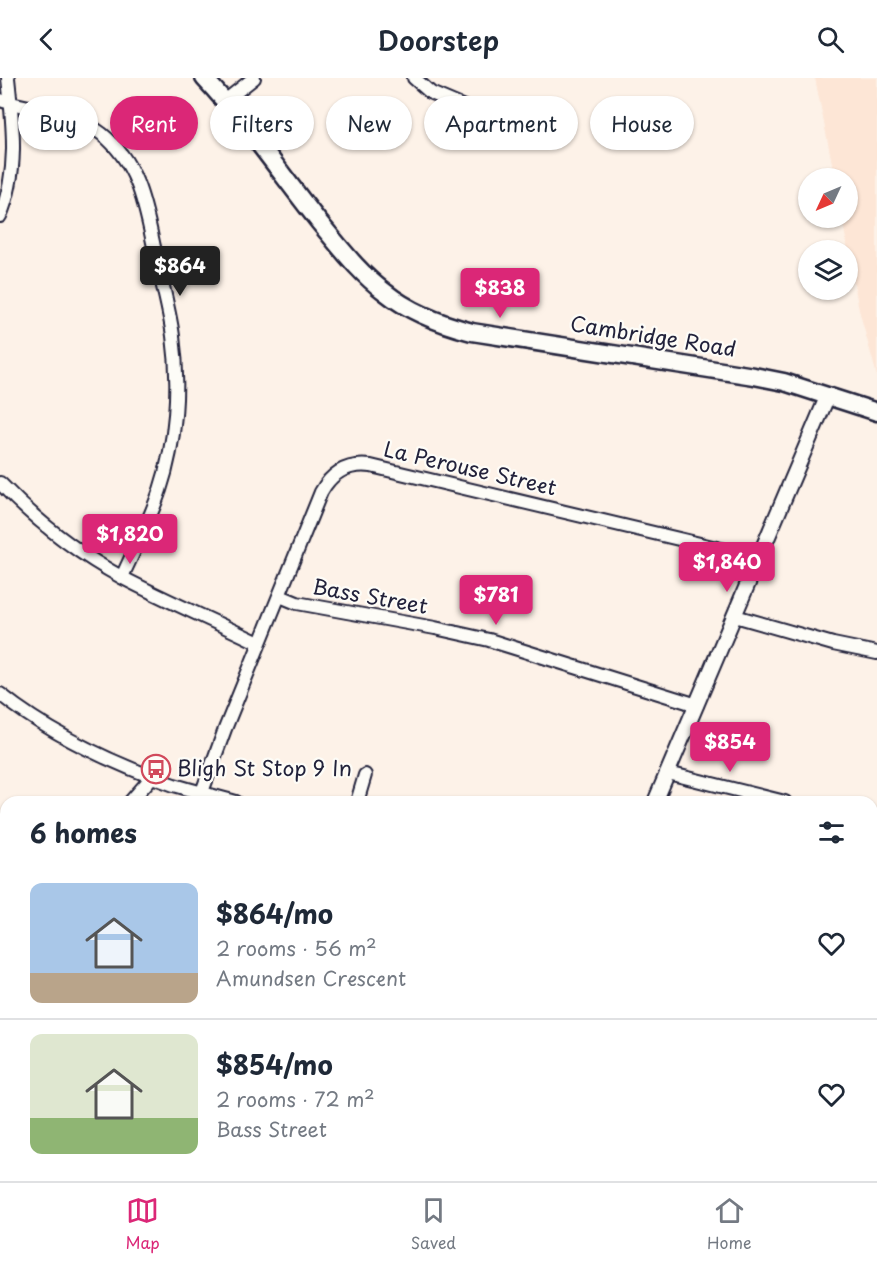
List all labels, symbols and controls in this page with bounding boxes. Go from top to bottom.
text: Doorstep [378,19,499,60]
icon: back [30,23,63,56]
icon: search [814,23,847,56]
chip: Buy [18,96,98,150]
chip: Rent [110,96,198,150]
chip: Filters [210,96,314,150]
chip: New [326,96,412,150]
chip: Apartment [424,96,578,150]
chip: House [590,96,694,150]
north arrow [798,168,858,228]
map controls [798,168,858,300]
button: layers [798,240,858,300]
pin: $864 [144,246,216,297]
text: $864 [154,250,206,280]
pin: $838 [464,268,536,319]
text: $838 [475,272,525,302]
street label: Cambridge Road [568,306,738,364]
street label: La Perouse Street [381,432,560,502]
pin: $1,820 [81,514,179,565]
text: $1,820 [96,518,164,548]
pin: $1,840 [678,542,776,593]
text: $1,840 [693,546,761,576]
street label: Bass Street [310,569,431,621]
pin: $781 [460,575,532,626]
text: $781 [474,579,518,609]
pin: $854 [694,722,766,773]
text: $854 [704,726,756,756]
place label: Bligh St Stop 9 In [177,751,352,783]
bus stop icon: Bligh St Stop 9 In [140,753,172,785]
text: 6 homes [30,813,137,852]
icon: filters [815,816,848,849]
text: $864/mo [216,894,333,933]
icon: home [78,907,150,979]
icon: heart [815,927,848,960]
text: 2 rooms · 56 m² [216,933,377,963]
text: Amundsen Crescent [216,963,406,993]
text: $854/mo [216,1045,333,1084]
icon: home [78,1058,150,1130]
icon: heart [815,1078,848,1111]
text: 2 rooms · 72 m² [216,1084,375,1114]
text: Bass Street [216,1114,327,1144]
tab: Map [125,1194,160,1254]
tab: Saved [411,1194,456,1254]
tab: Home [707,1194,752,1254]

